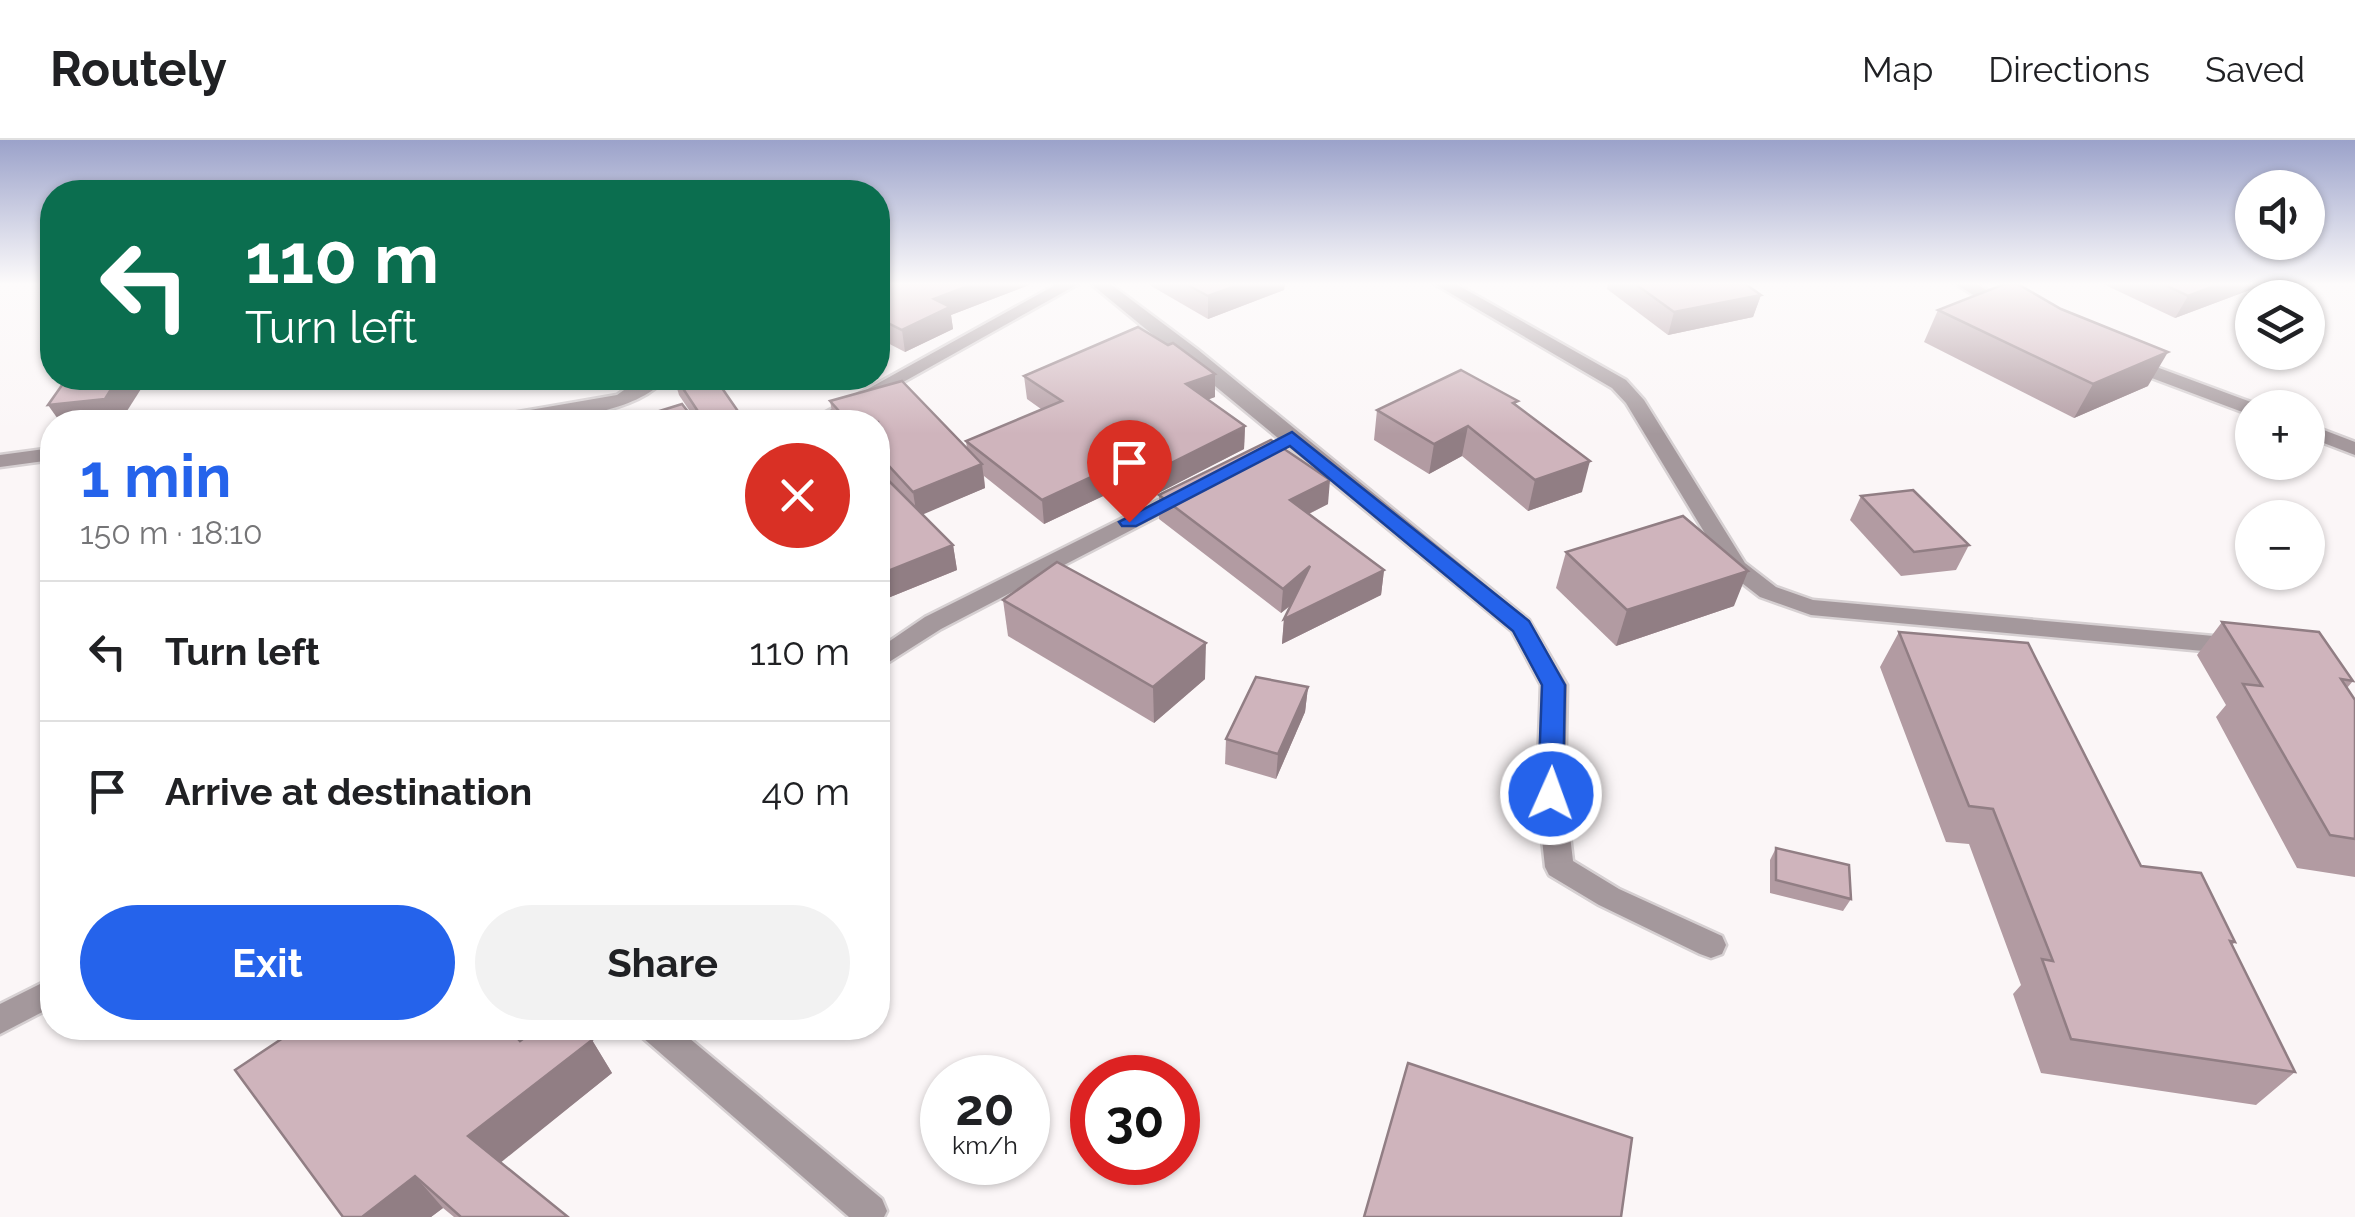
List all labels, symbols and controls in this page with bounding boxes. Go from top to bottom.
text: Routely [50,41,227,97]
text: Map [1862,49,1933,90]
text: Directions [1988,49,2150,90]
text: Saved [2205,49,2305,90]
map controls [2235,170,2325,590]
button: sound [2235,170,2325,260]
text: 110 m [245,217,439,299]
icon: left [80,220,210,350]
button: layers [2235,280,2325,370]
text: Turn left [245,301,417,354]
button: + [2235,390,2325,480]
pin [1087,420,1172,523]
icon: arrive [1102,435,1157,490]
text: 1 min [80,441,231,511]
button: close [745,443,850,548]
button: − [2235,500,2325,590]
text: 150 m · 18:10 [80,514,263,551]
icon: left [80,624,135,679]
text: Turn left [165,629,320,674]
text: 110 m [750,629,850,674]
position arrow [1499,742,1603,846]
icon: arrive [80,764,135,819]
text: Arrive at destination [165,769,532,814]
text: 40 m [761,769,850,814]
button: Exit [80,905,455,1020]
button: Share [475,905,850,1020]
speed limit sign: 30 [1070,1055,1200,1185]
text: 20 [956,1078,1014,1137]
text: km/h [952,1130,1018,1160]

